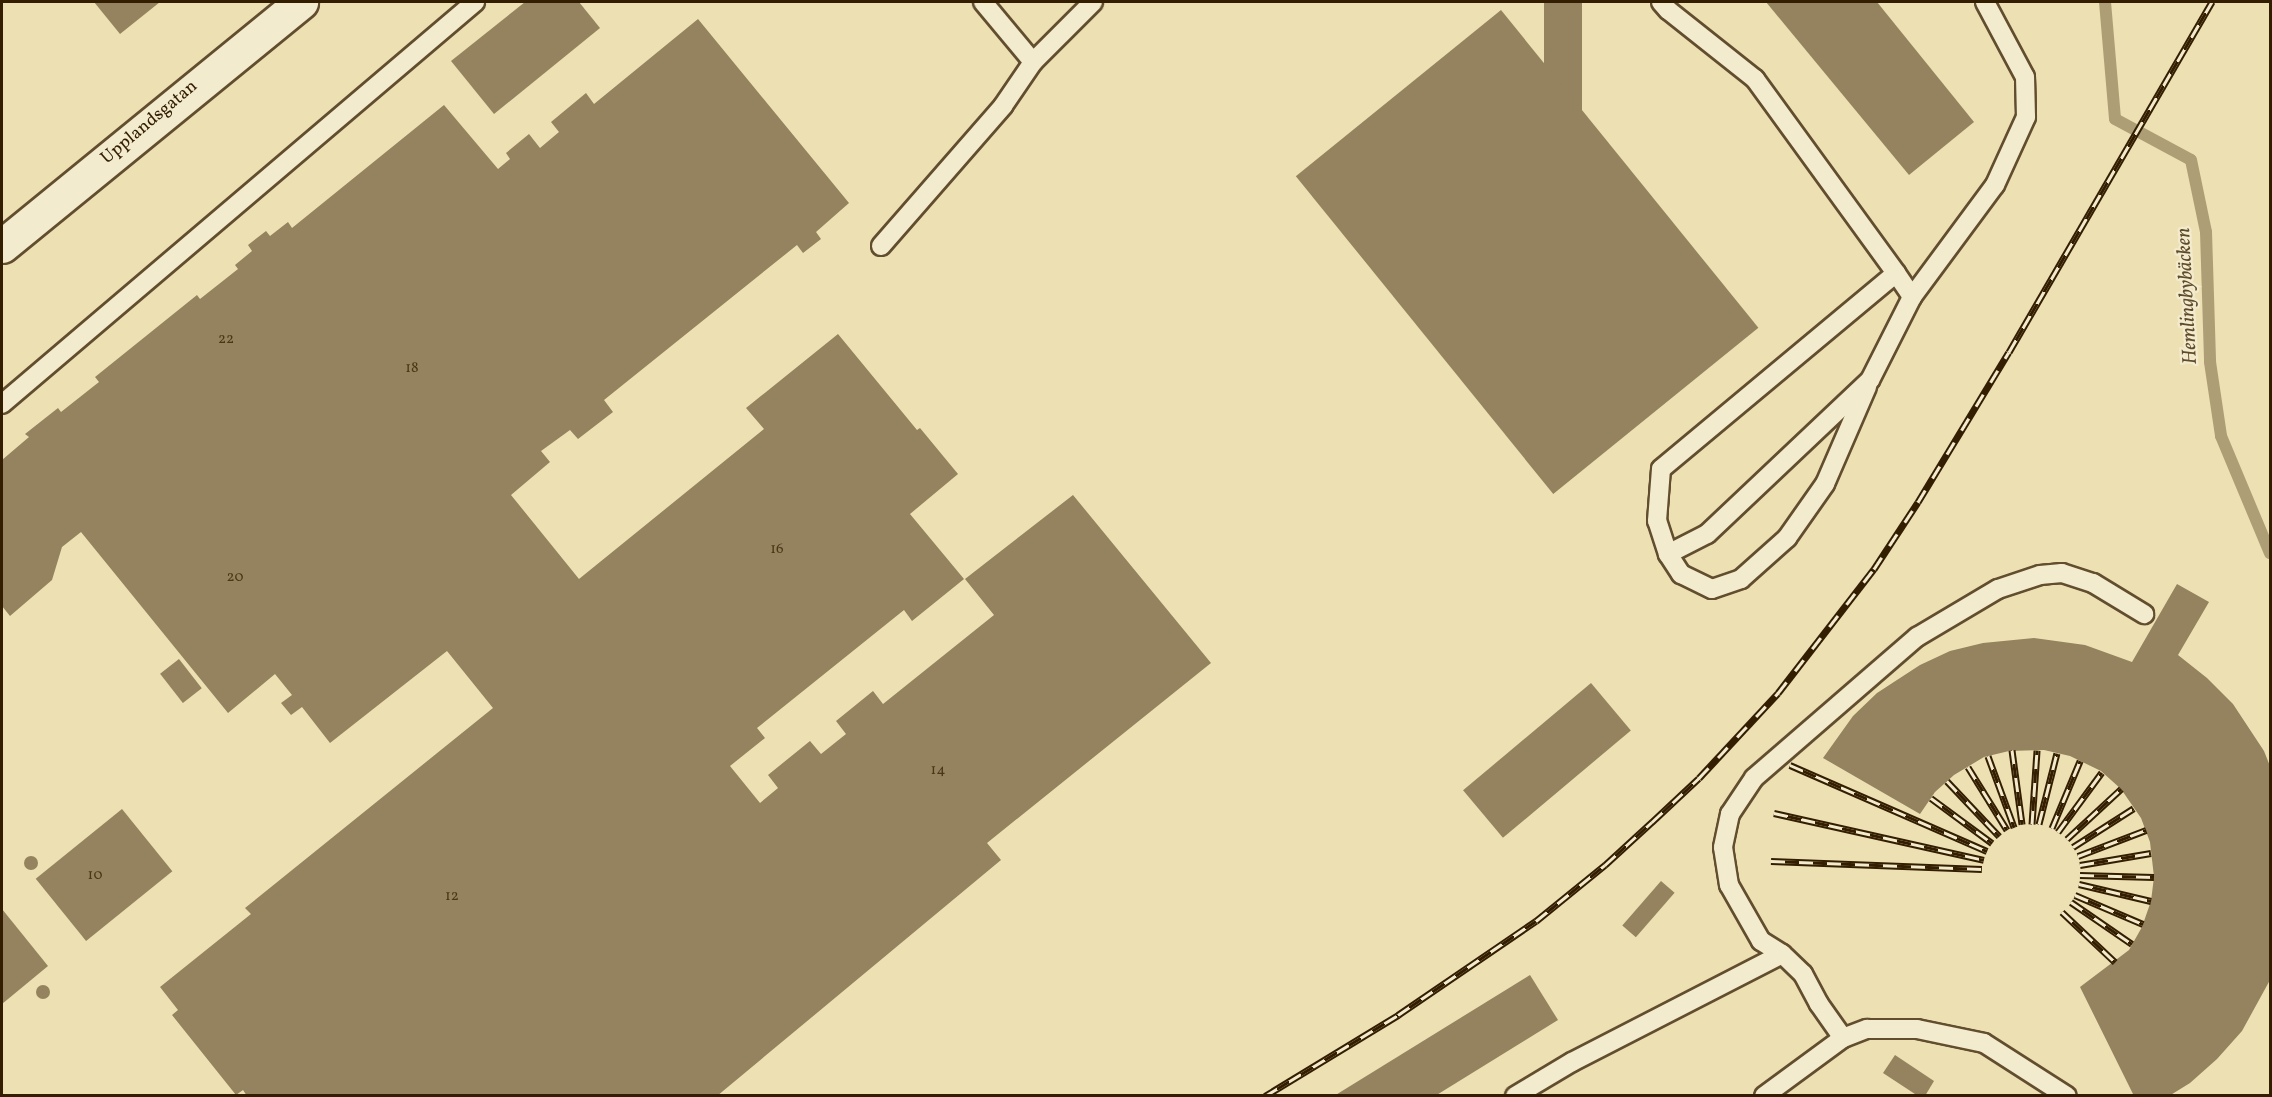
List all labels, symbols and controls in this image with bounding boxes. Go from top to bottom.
street label: Upplandsgatan [97,76,203,170]
water label: Hemlingbybäcken [2172,227,2204,365]
house number: 22 [218,331,234,349]
house number: 18 [405,360,419,378]
house number: 16 [770,541,784,559]
house number: 20 [227,569,243,587]
house number: 14 [931,762,945,780]
house number: 10 [88,867,102,885]
house number: 12 [445,888,459,906]

